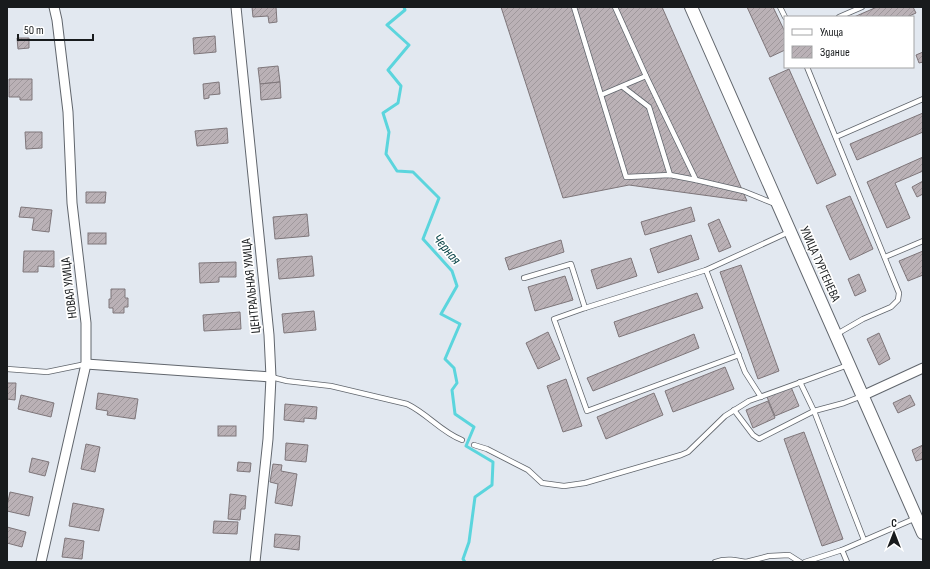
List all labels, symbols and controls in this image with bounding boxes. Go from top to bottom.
scale bar [18,16,93,42]
legend [784,16,914,68]
text: 50 m [24,23,44,38]
text: Улица [820,25,844,40]
text: Здание [820,45,850,60]
street label: УЛИЦА ТУРГЕНЕВА [796,224,844,305]
water label: Черная [429,230,465,268]
street label: ЦЕНТРАЛЬНАЯ УЛИЦА [238,237,264,334]
street label: НОВАЯ УЛИЦА [57,256,81,320]
north arrow [874,513,914,553]
text: С [891,517,897,530]

